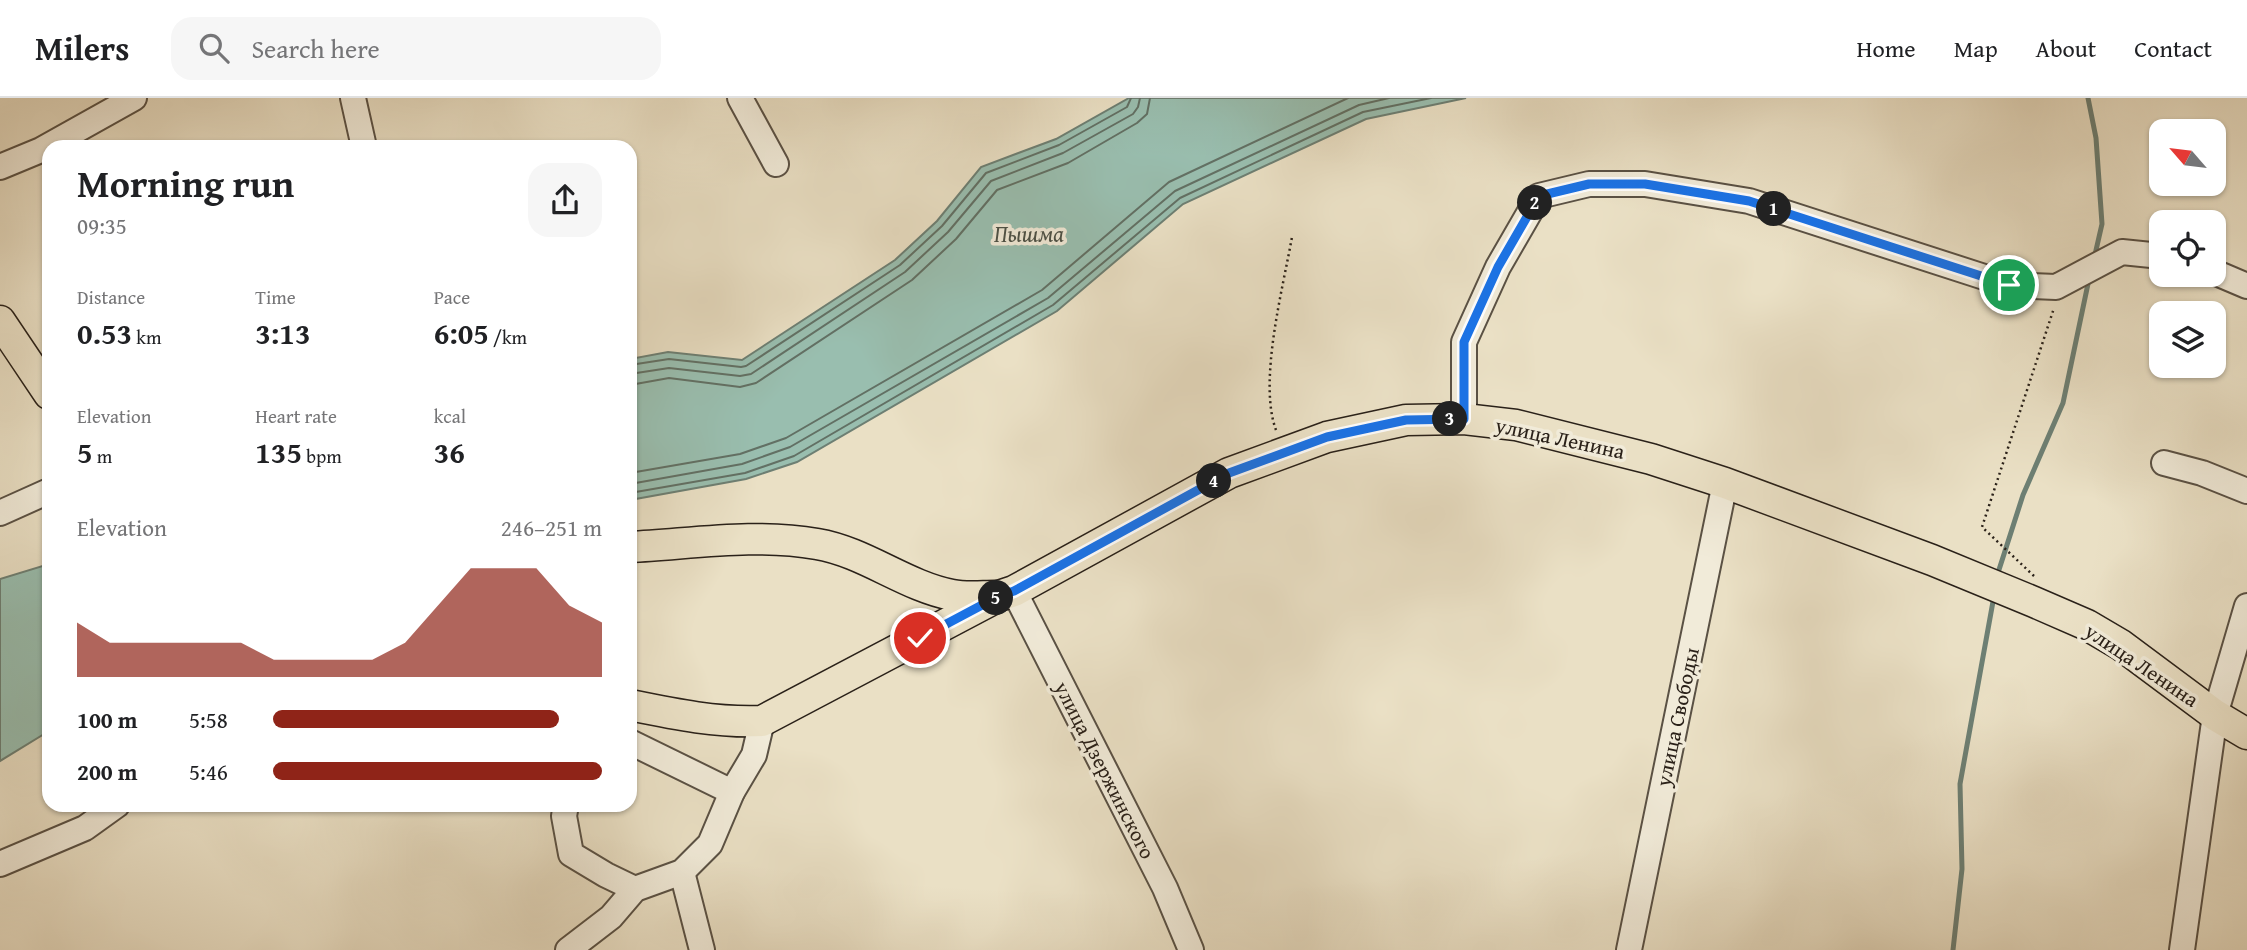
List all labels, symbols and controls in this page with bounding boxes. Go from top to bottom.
search box [171,17,661,80]
text: Milers [35,24,129,72]
icon: search [195,29,233,67]
text: Search here [251,29,380,68]
text: Home [1857,31,1916,66]
text: Map [1954,31,1998,66]
text: About [2036,31,2096,66]
text: Contact [2134,31,2212,66]
north arrow [2149,119,2226,196]
map controls [2149,119,2226,378]
text: Morning run [77,155,294,211]
button: share [528,163,602,237]
pin: 2 [1518,186,1552,220]
text: 2 [1530,188,1539,216]
pin: 1 [1756,192,1792,226]
text: 1 [1769,194,1778,222]
text: 09:35 [77,209,127,242]
button: locate [2149,210,2226,287]
water label: Пышма [994,217,1064,250]
pin [1979,255,2039,315]
icon: arrive [1990,266,2028,304]
text: Distance [77,283,145,311]
text: Time [255,283,296,311]
text: Pace [434,283,470,311]
button: layers [2149,301,2226,378]
text: 0.53 [77,311,132,355]
text: 3:13 [255,311,310,355]
text: 6:05 [434,311,489,355]
text: km [132,323,161,351]
text: /km [489,323,527,351]
text: Elevation [77,402,151,430]
text: Heart rate [255,402,337,430]
text: kcal [434,402,466,430]
pin: 3 [1432,402,1468,436]
text: 3 [1445,404,1454,432]
street label: улица Ленина [1492,409,1627,467]
text: 5 [77,430,93,474]
text: 135 [255,430,302,474]
text: 36 [434,430,465,474]
text: m [93,442,112,470]
text: bpm [302,442,342,470]
pin: 4 [1196,464,1232,498]
text: 4 [1209,466,1218,494]
text: Elevation [77,511,167,544]
text: 246–251 m [501,511,602,544]
pin: 5 [978,580,1014,616]
text: 5 [991,583,1000,611]
pin [890,608,950,668]
street label: улица Ленина [2078,615,2205,715]
icon: check [901,619,939,657]
street label: улица Свободы [1647,644,1707,790]
street label: улица Дзержинского [1046,675,1163,864]
text: 100 m [77,703,138,736]
text: 5:58 [189,703,228,736]
text: 200 m [77,755,138,788]
text: 5:46 [189,755,228,788]

